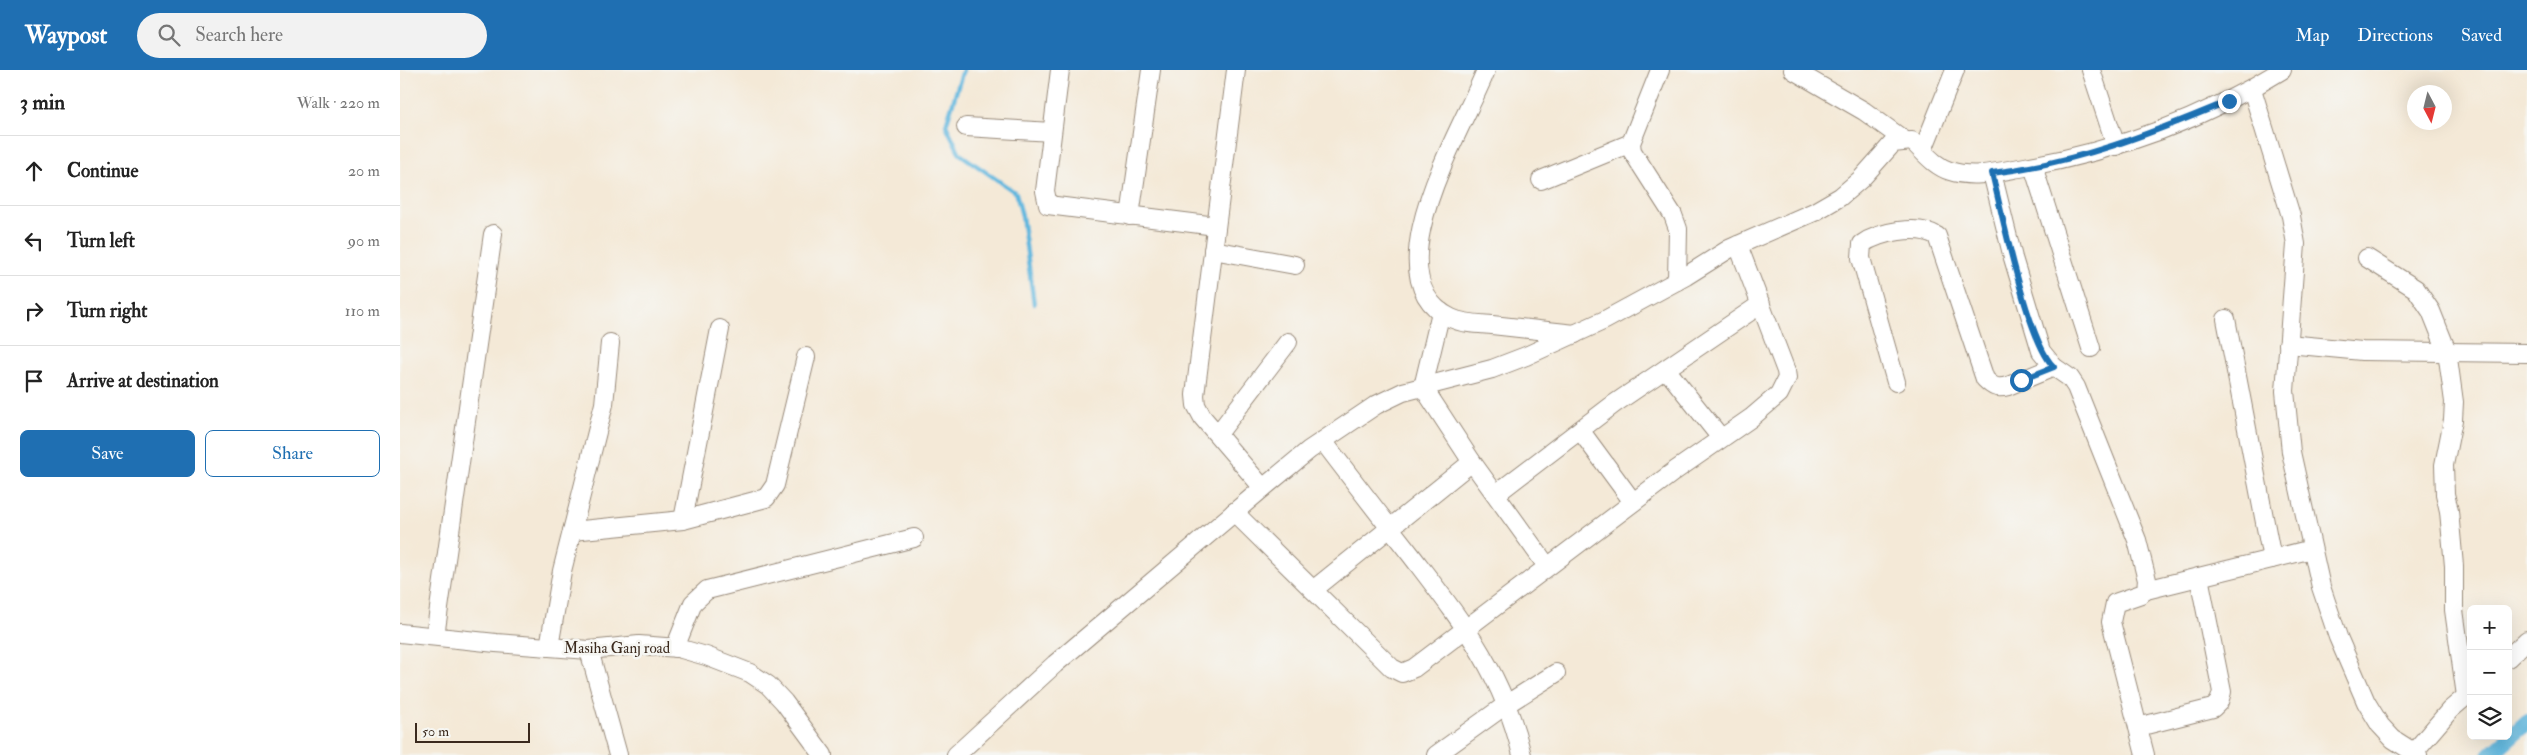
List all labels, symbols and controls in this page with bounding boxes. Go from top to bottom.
search box [137,13,487,58]
text: Waypost [25,20,107,51]
icon: search [155,21,183,49]
text: Search here [195,23,283,47]
text: Map [2296,24,2329,47]
text: Directions [2357,24,2433,47]
text: Saved [2461,24,2502,47]
north arrow [2407,85,2452,130]
text: 3 min [20,89,65,116]
route end [2218,90,2241,113]
text: Walk · 220 m [297,93,380,113]
icon: ahead [20,157,48,185]
text: Continue [67,159,138,183]
text: 20 m [348,161,380,181]
icon: left [20,227,48,255]
text: Turn left [67,229,135,253]
text: 90 m [348,231,380,251]
icon: right [20,297,48,325]
text: Turn right [67,299,147,323]
text: 110 m [345,301,380,321]
icon: arrive [20,367,48,395]
text: Arrive at destination [67,369,219,393]
route start [2010,369,2033,392]
button: Save [20,430,195,477]
button: Share [205,430,380,477]
map controls [2467,605,2512,740]
button: + [2467,605,2512,650]
street label: Masiha Ganj road [564,639,671,658]
button: − [2467,650,2512,695]
button: layers [2467,695,2512,740]
scale bar [415,720,530,743]
text: 50 m [422,723,449,740]

